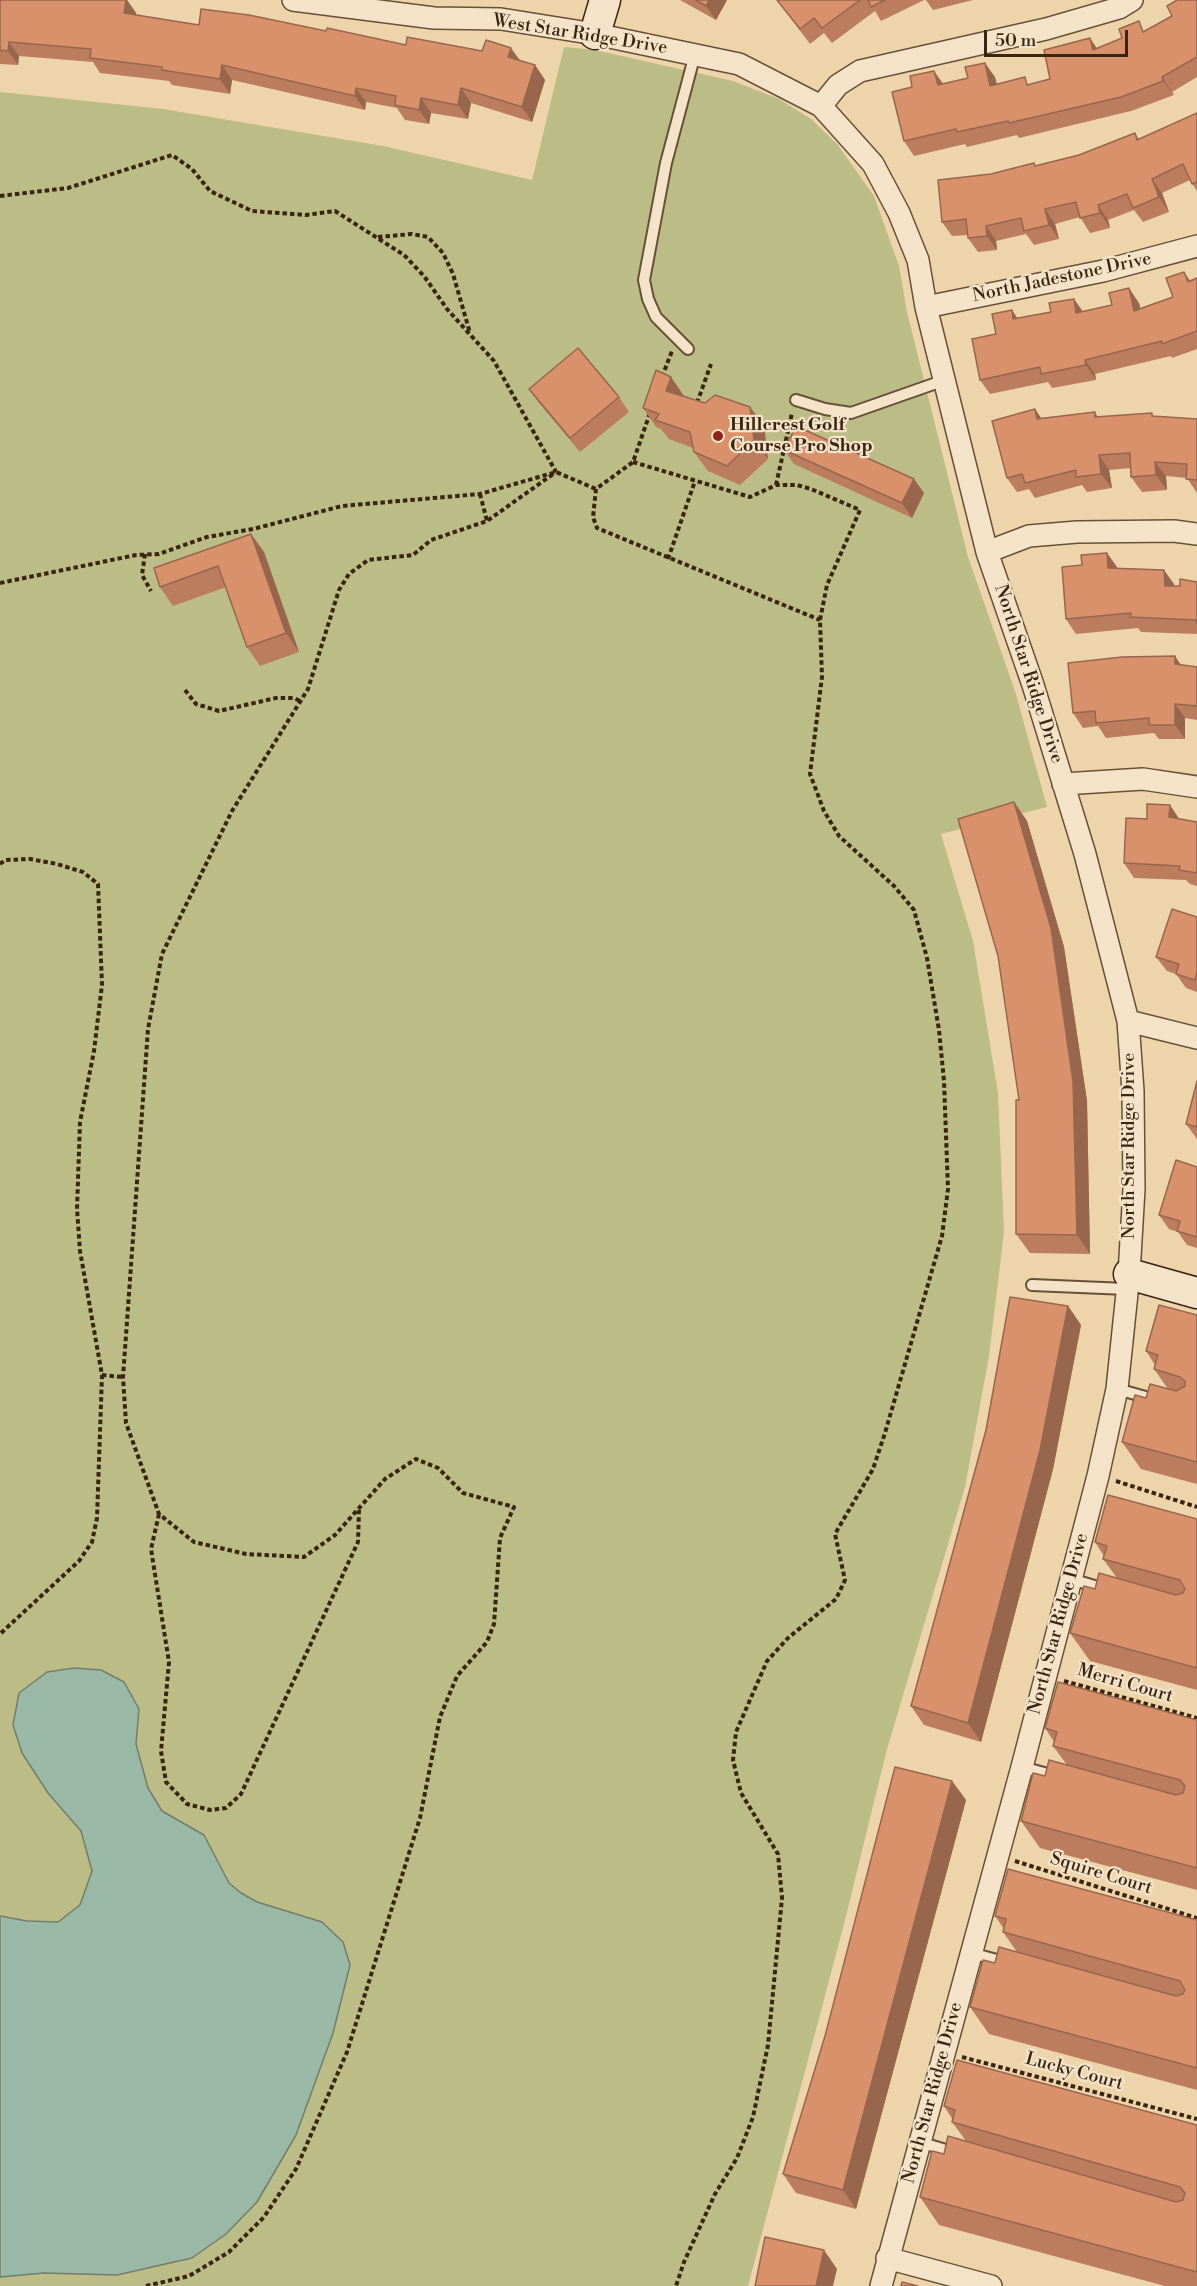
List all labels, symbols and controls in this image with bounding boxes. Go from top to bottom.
street label: West Star Ridge Drive [491,11,669,59]
scale bar [987,18,1131,56]
text: 50 m [995,29,1036,52]
street label: North Jadestone Drive [971,248,1153,308]
place label: Hillcrest Golf Course Pro Shop [730,415,873,458]
marker: Hillcrest Golf Course Pro Shop [711,429,725,443]
street label: North Star Ridge Drive [989,582,1067,766]
street label: North Star Ridge Drive [1119,1053,1141,1239]
street label: North Star Ridge Drive [1024,1531,1094,1717]
street label: Merri Court [1075,1660,1175,1708]
street label: Squire Court [1047,1848,1155,1900]
street label: North Star Ridge Drive [898,2000,968,2186]
street label: Lucky Court [1023,2049,1125,2095]

